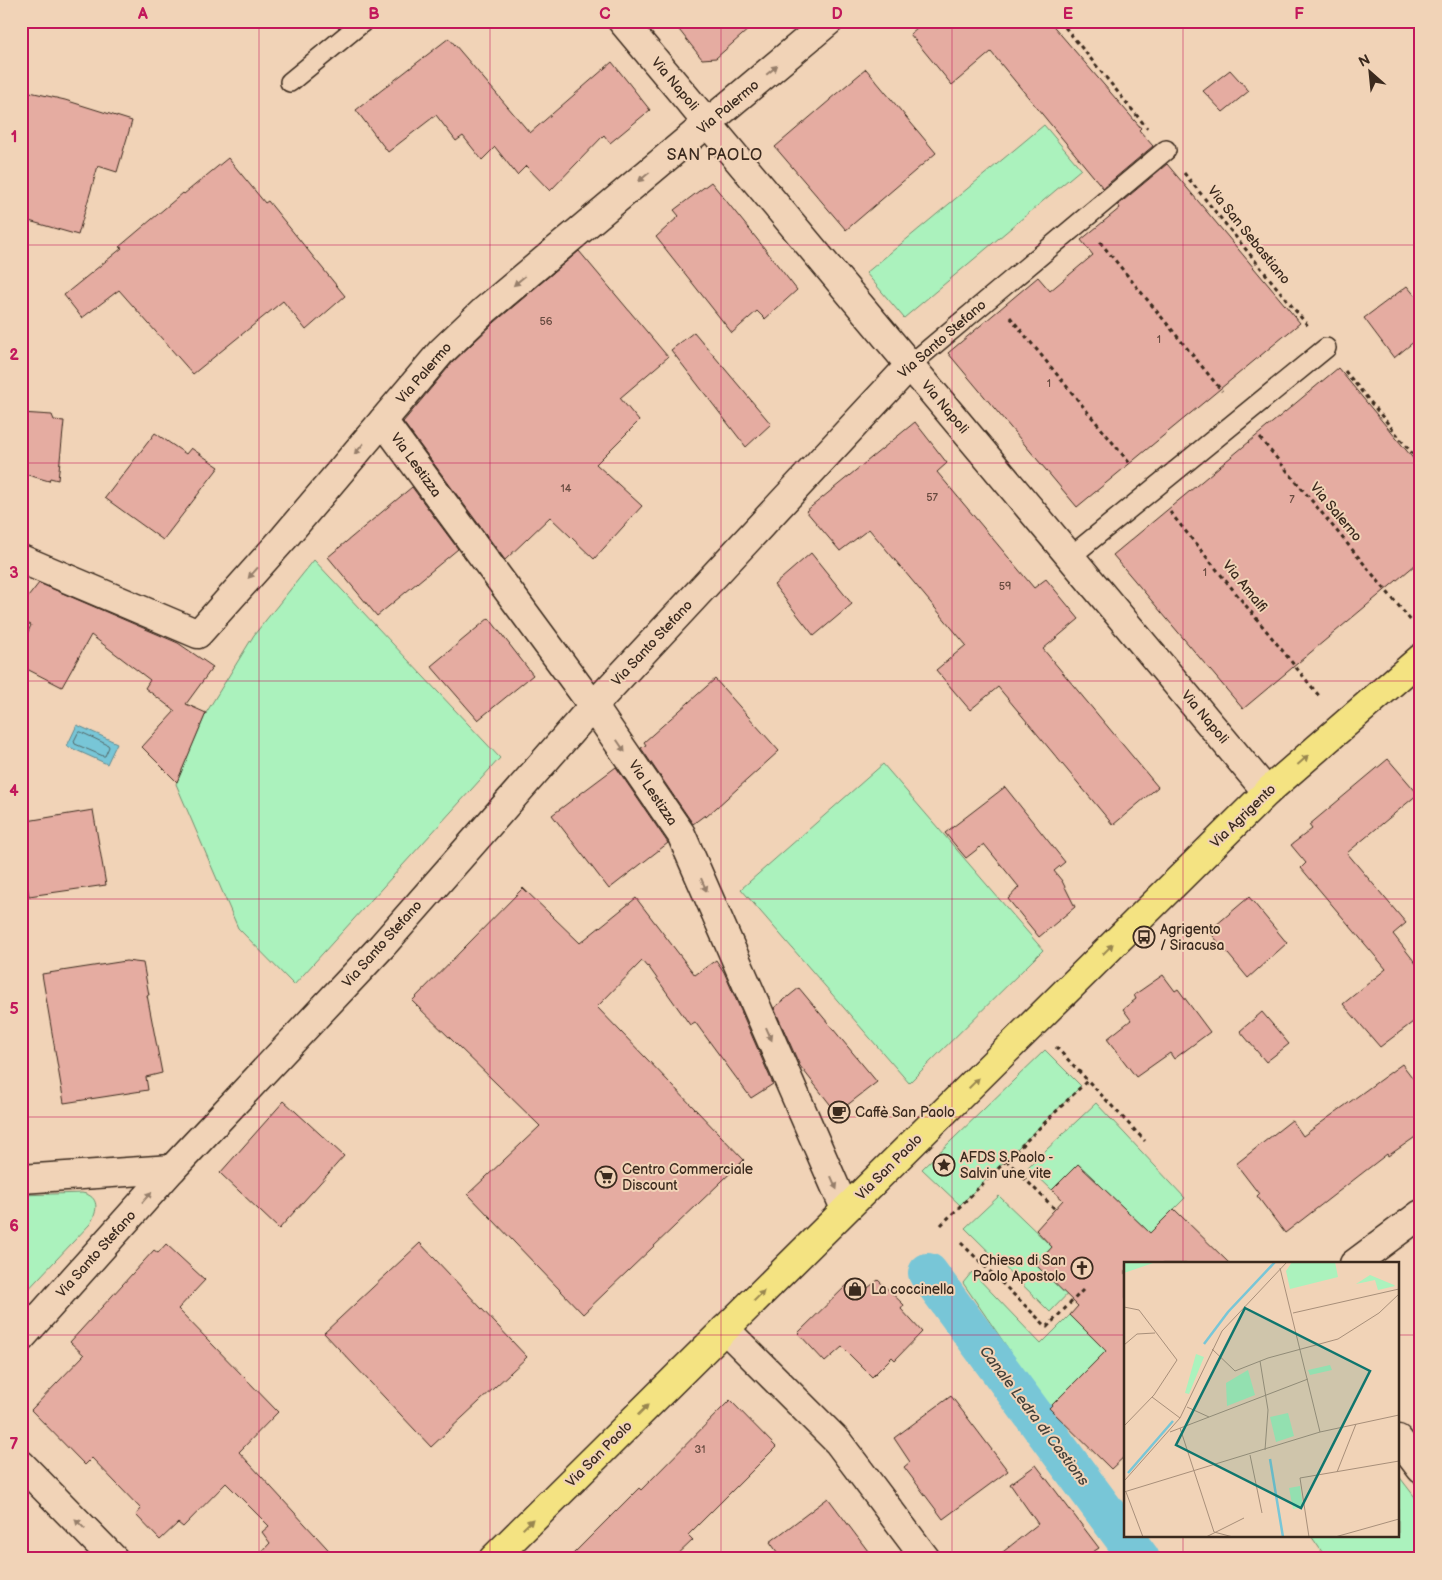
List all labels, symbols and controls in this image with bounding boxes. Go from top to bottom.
text: A [137,5,148,24]
text: B [368,5,380,24]
text: C [599,5,611,24]
text: D [831,5,843,24]
text: E [1063,5,1073,24]
text: F [1294,5,1304,24]
north arrow [1344,48,1394,98]
text: N [1356,51,1373,71]
street label: Via Napoli [648,54,702,114]
one-way arrow [765,64,778,75]
street label: Via Palermo [694,76,762,138]
text: 1 [11,128,17,147]
district label: SAN PAOLO [667,146,763,165]
one-way arrow [637,172,650,183]
street label: Via San Sebastiano [1204,182,1294,288]
one-way arrow [513,276,526,287]
street label: Via Santo Stefano [894,296,990,382]
house number: 56 [539,315,553,328]
house number: 1 [1157,333,1161,346]
street label: Via Palermo [393,339,455,407]
text: 2 [9,346,19,365]
street label: Via Napoli [918,377,972,437]
house number: 1 [1047,377,1051,390]
street label: Via Lestizza [387,430,445,500]
one-way arrow [353,443,365,455]
street label: Via Salerno [1306,479,1366,545]
house number: 14 [561,482,572,495]
house number: 57 [926,491,938,504]
house number: 7 [1289,493,1295,506]
street label: Via Amalfi [1219,557,1271,615]
text: 3 [9,564,19,583]
one-way arrow [247,566,259,578]
house number: 1 [1203,566,1207,579]
house number: 59 [999,580,1011,593]
street label: Via Santo Stefano [608,597,696,689]
street label: Via Napoli [1178,687,1232,747]
one-way arrow [616,739,626,753]
one-way arrow [1297,754,1310,765]
street label: Via Lestizza [625,757,681,829]
street label: Via Agrigento [1207,781,1279,851]
text: 4 [9,782,19,801]
one-way arrow [700,878,708,892]
street label: Via Santo Stefano [338,897,426,991]
place label: Agrigento / Siracusa [1160,921,1224,954]
bus stop icon: Agrigento / Siracusa [1132,925,1156,949]
one-way arrow [1102,943,1114,955]
text: 5 [9,1000,19,1019]
one-way arrow [765,1027,773,1041]
one-way arrow [967,1077,979,1089]
cafe icon: Caffè San Paolo [827,1100,851,1124]
place label: Caffè San Paolo [855,1104,955,1121]
street label: Via San Paolo [852,1130,926,1204]
place label: AFDS S.Paolo - Salvin une vite [960,1149,1053,1182]
place icon: AFDS S.Paolo - Salvin une vite [932,1153,956,1177]
place label: Centro Commerciale Discount [622,1161,753,1194]
supermarket icon: Centro Commerciale Discount [594,1165,618,1189]
one-way arrow [830,1176,838,1190]
one-way arrow [141,1192,153,1204]
street label: Via Santo Stefano [52,1207,140,1301]
text: 6 [9,1217,19,1236]
place label: Chiesa di San Paolo Apostolo [973,1252,1066,1285]
church icon: Chiesa di San Paolo Apostolo [1070,1256,1094,1280]
inset map [1124,1262,1400,1538]
shop icon: La coccinella [843,1277,867,1301]
place label: La coccinella [871,1281,954,1298]
one-way arrow [752,1290,764,1302]
water label: Canale Ledra di Castions [975,1342,1093,1490]
one-way arrow [637,1404,649,1416]
street label: Via San Paolo [562,1417,636,1491]
text: 7 [10,1435,19,1454]
house number: 31 [694,1443,706,1456]
one-way arrow [74,1518,86,1530]
one-way arrow [522,1519,534,1531]

